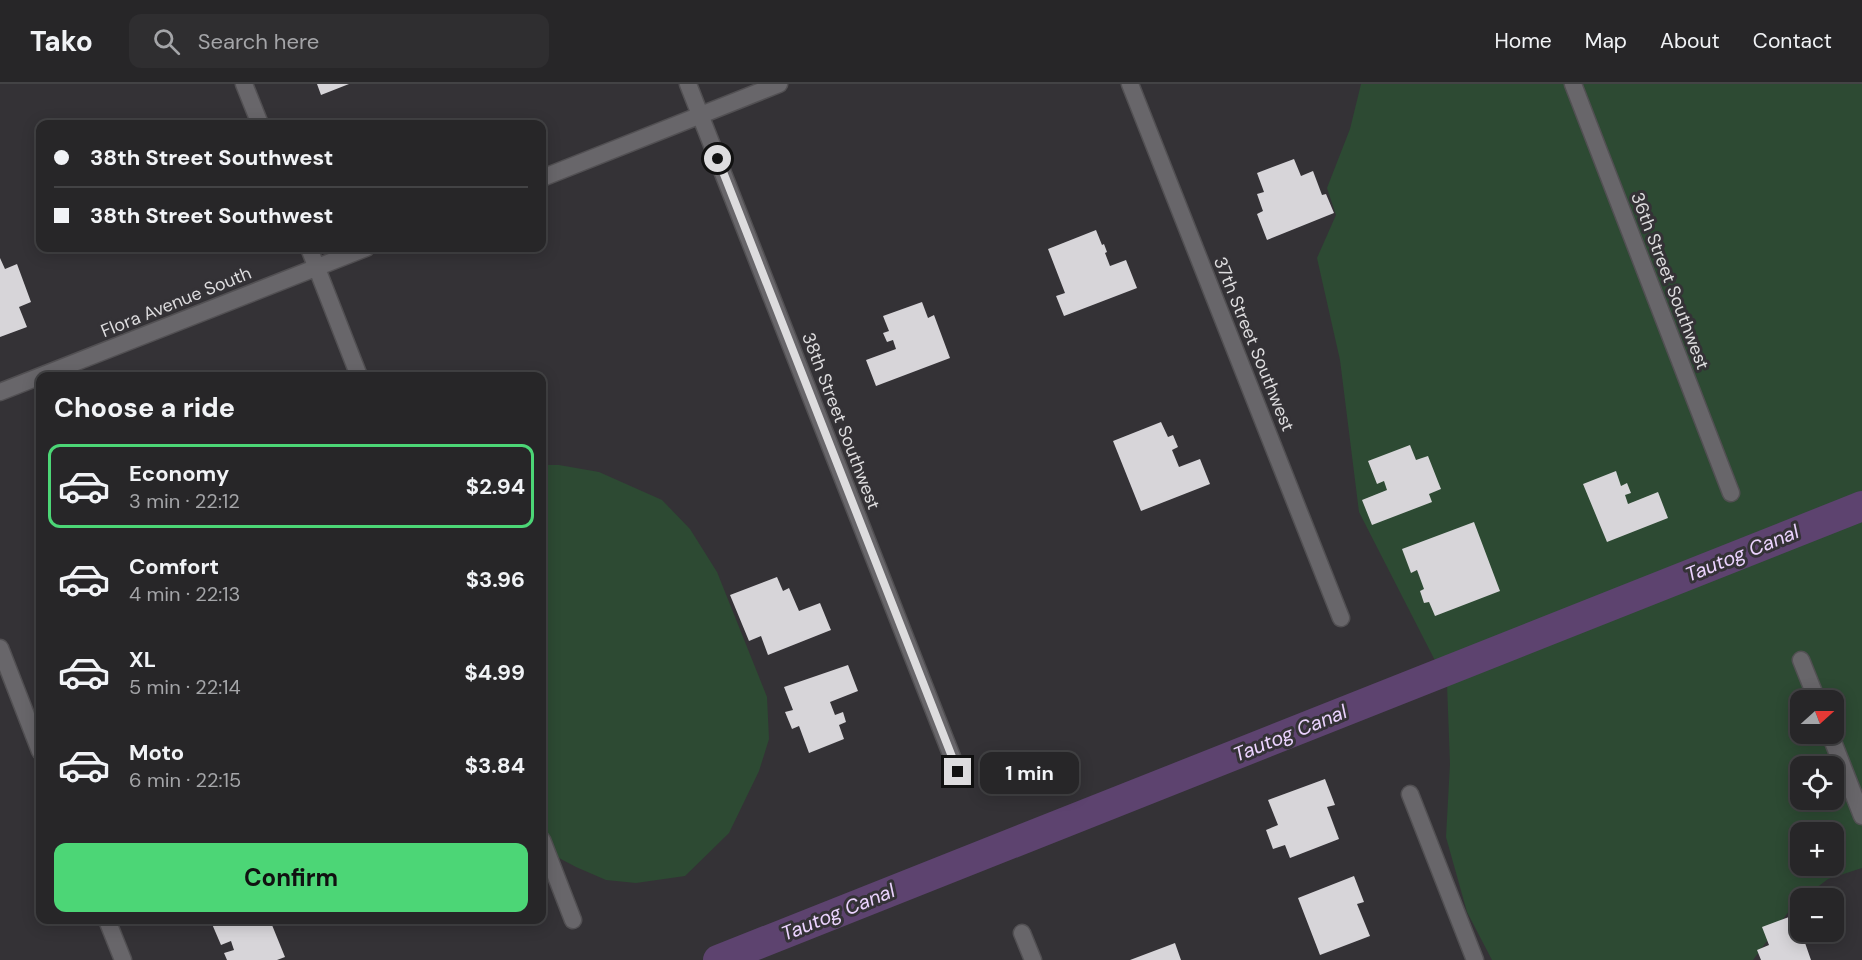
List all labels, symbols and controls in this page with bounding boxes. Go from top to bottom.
search box [129,14,549,68]
text: Tako [30,23,93,60]
icon: search [150,25,183,58]
text: Search here [198,27,319,56]
text: Home [1494,27,1552,55]
text: Map [1585,27,1627,55]
text: About [1660,27,1720,55]
text: Contact [1753,27,1832,55]
text: 38th Street Southwest [90,143,333,172]
route start [704,145,731,172]
street label: 36th Street Southwest [1625,189,1715,373]
text: 38th Street Southwest [90,201,333,230]
street label: 37th Street Southwest [1208,253,1300,435]
street label: Flora Avenue South [97,261,255,343]
street label: 38th Street Southwest [796,329,886,513]
text: Choose a ride [54,390,235,425]
icon: car [57,459,111,513]
text: Economy [129,459,229,488]
text: $2.94 [466,472,525,501]
text: 3 min · 22:12 [129,488,240,514]
water label: Tautog Canal [1681,518,1803,588]
icon: car [57,552,111,606]
text: Comfort [129,552,219,581]
text: $3.96 [466,565,525,594]
text: 4 min · 22:13 [129,581,240,607]
icon: car [57,645,111,699]
text: XL [129,645,156,674]
text: $4.99 [465,658,525,687]
text: 5 min · 22:14 [129,674,241,700]
north arrow [1790,690,1844,744]
map controls [1790,690,1844,942]
water label: Tautog Canal [1229,698,1351,768]
icon: car [57,738,111,792]
text: Moto [129,738,184,767]
text: $3.84 [465,751,525,780]
callout: 1 min [979,751,1078,793]
button: locate [1790,756,1844,810]
route end [944,758,971,785]
text: 1 min [1005,760,1054,786]
text: 6 min · 22:15 [129,767,241,793]
button: + [1790,822,1844,876]
button: Confirm [54,843,528,912]
water label: Tautog Canal [777,877,899,947]
button: − [1790,888,1844,942]

